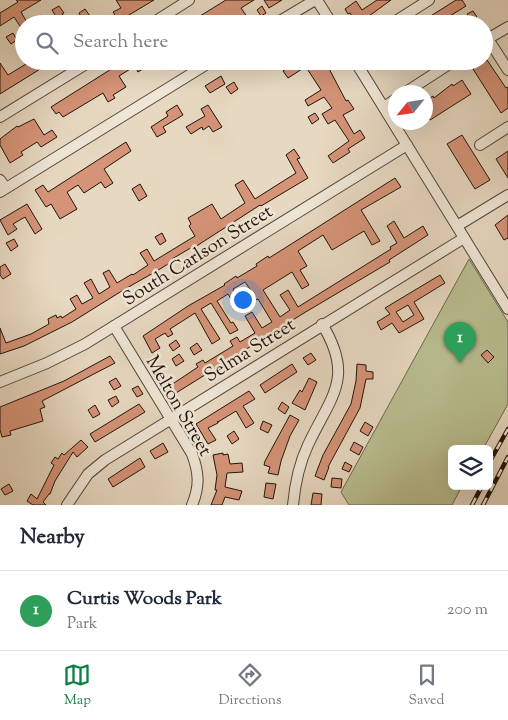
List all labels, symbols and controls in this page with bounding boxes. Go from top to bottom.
search box [15,15,493,70]
icon: search [33,29,61,57]
text: Search here [73,29,168,56]
north arrow [388,85,433,130]
street label: South Carlson Street [118,199,279,313]
your location [230,287,256,313]
street label: Selma Street [200,312,302,390]
pin: 1 [444,322,476,363]
street label: Melton Street [138,351,218,462]
map controls [448,445,493,490]
button: layers [448,445,493,490]
text: Nearby [20,523,85,553]
text: Curtis Woods Park [67,586,222,613]
text: 1 [33,599,39,622]
text: 200 m [447,599,488,622]
text: Park [67,613,98,636]
tab: Map [63,661,91,711]
tab: Directions [218,661,282,711]
tab: Saved [409,661,444,711]

